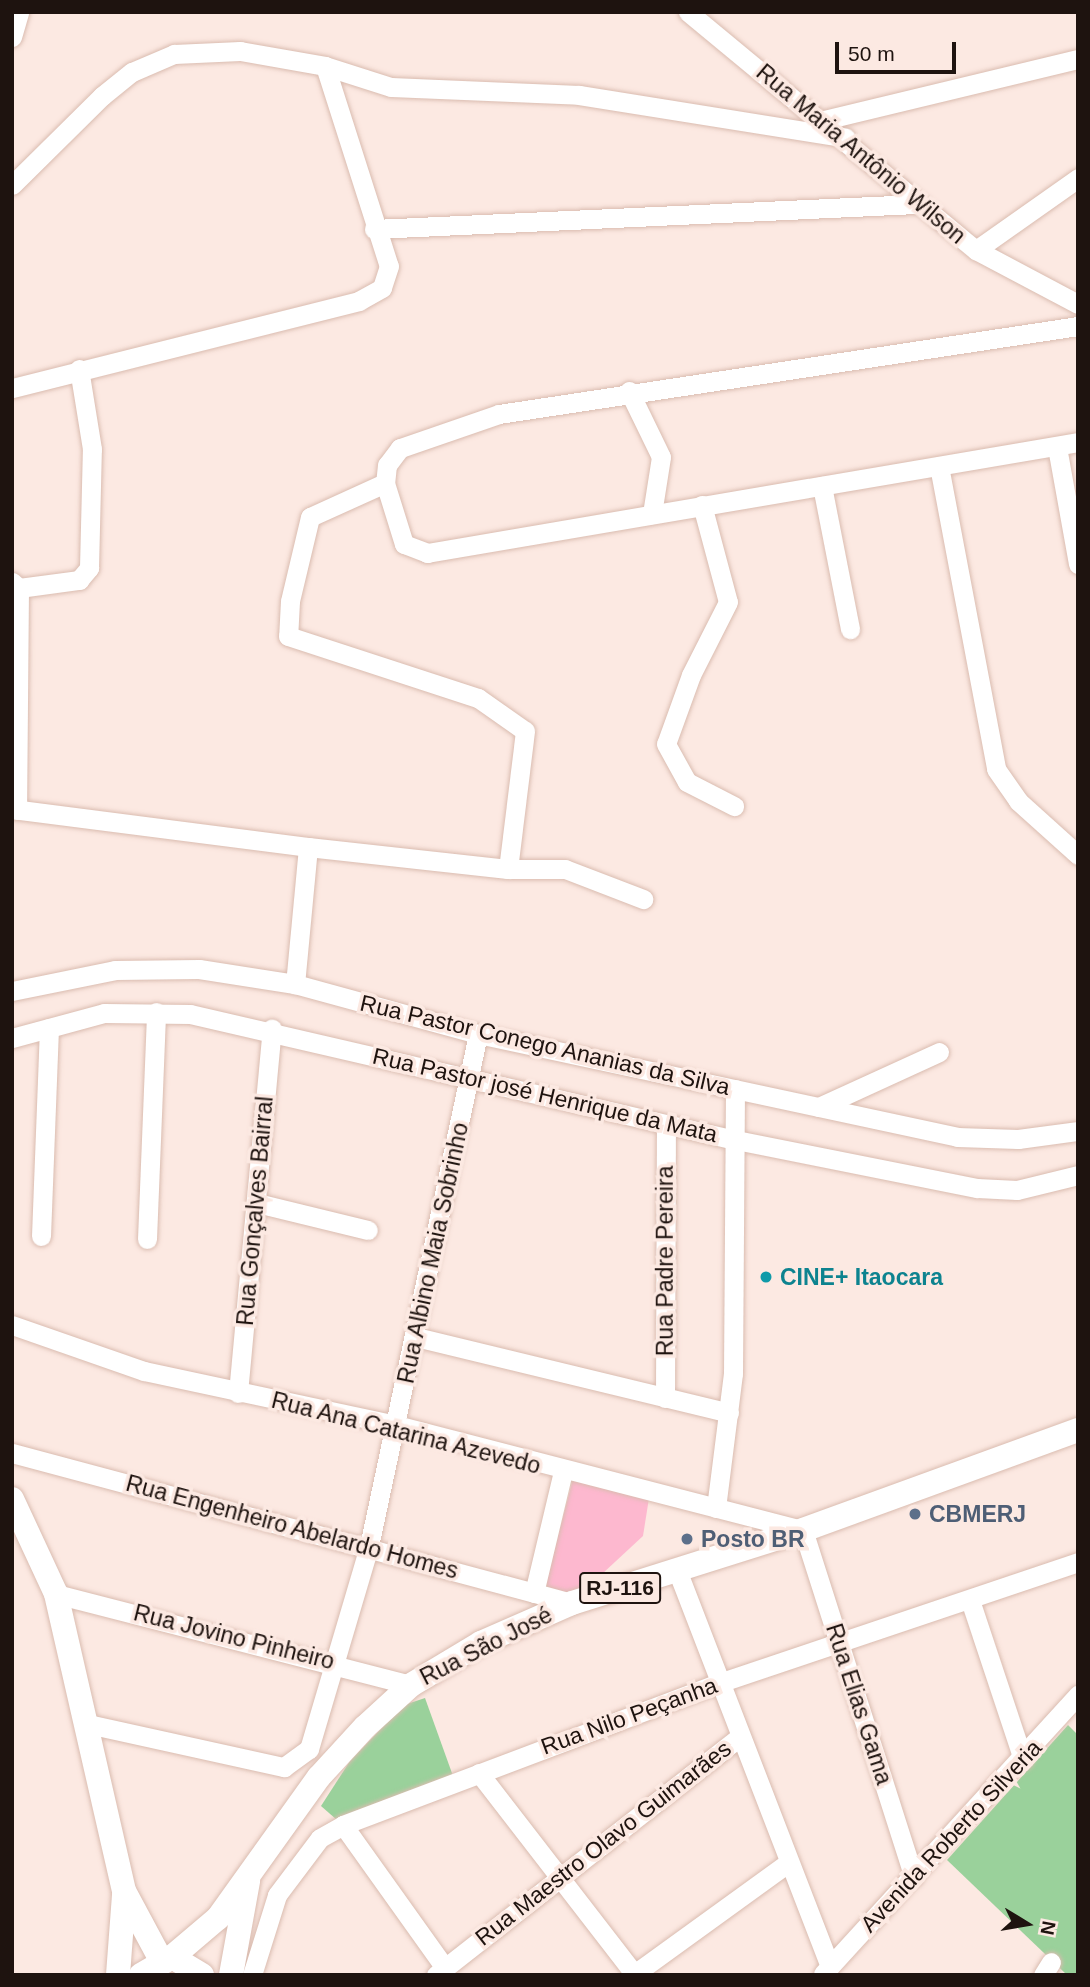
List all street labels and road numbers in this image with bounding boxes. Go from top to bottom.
street label: Rua Maria Antônio Wilson [750,58,972,250]
street label: Rua Pastor Conego Ananias da Silva [357,989,733,1101]
street label: Rua Pastor josé Henrique da Mata [370,1042,720,1148]
street label: Rua Gonçalves Bairral [231,1095,279,1327]
street label: Rua Albino Maia Sobrinho [392,1119,474,1387]
street label: Rua Padre Pereira [651,1166,679,1356]
street label: Rua Ana Catarina Azevedo [267,1386,545,1480]
street label: Rua Engenheiro Abelardo Homes [122,1469,462,1585]
road number: RJ-116 [578,1570,662,1606]
street label: Rua Jovino Pinheiro [131,1599,337,1675]
street label: Rua São José [415,1601,557,1691]
street label: Rua Elias Gama [820,1620,898,1788]
street label: Rua Nilo Peçanha [537,1671,721,1761]
street label: Avenida Roberto Silveria [855,1734,1047,1938]
street label: Rua Maestro Olavo Guimarães [470,1735,736,1951]

